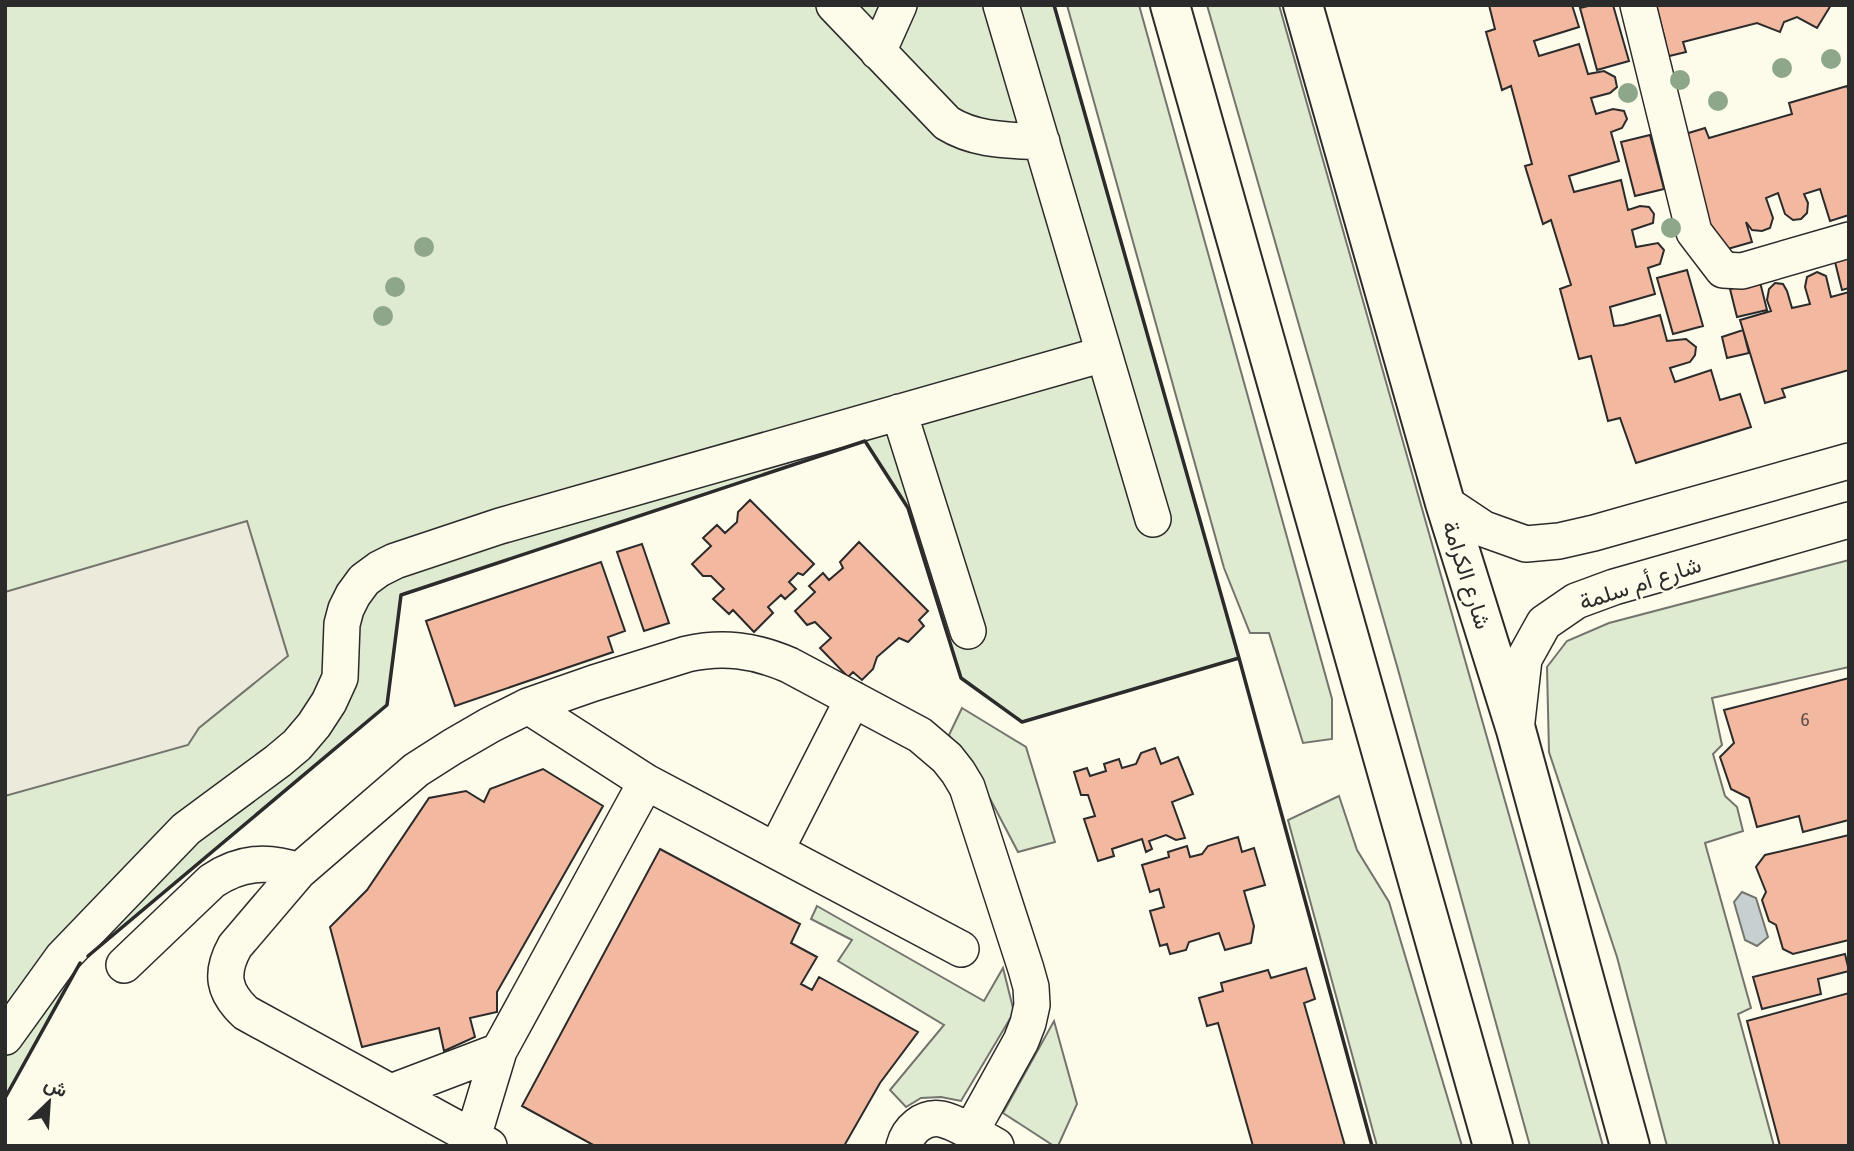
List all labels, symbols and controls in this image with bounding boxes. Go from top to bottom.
street label: شارع الكرامة [1434,517,1498,633]
street label: شارع أم سلمة [1575,550,1705,618]
house number: 6 [1800,708,1810,731]
north arrow [14,1067,84,1137]
text: ش [41,1072,71,1102]

